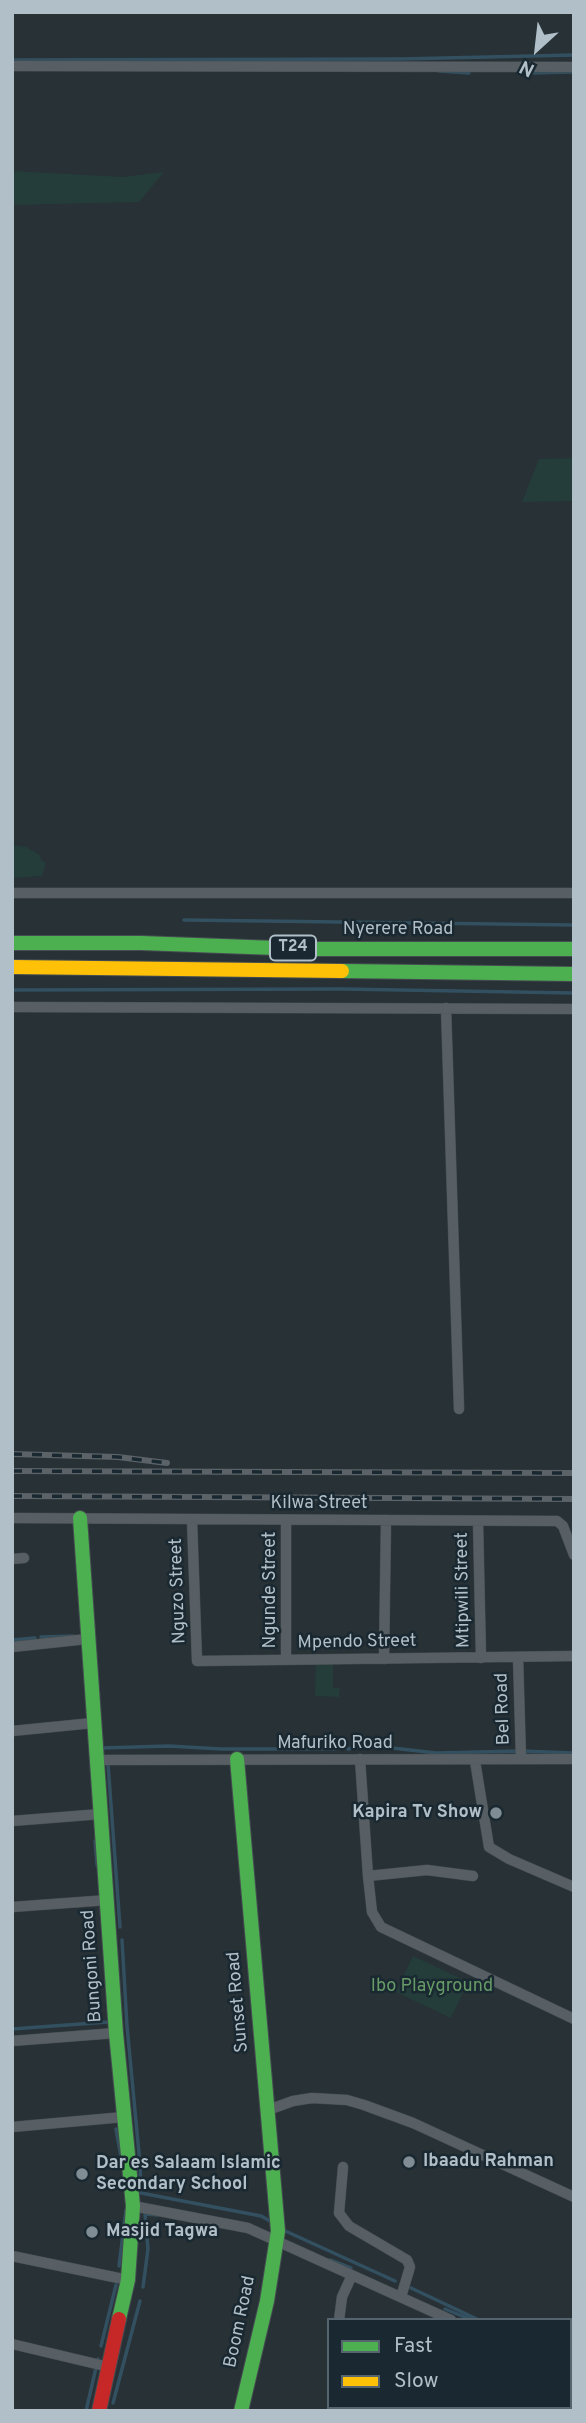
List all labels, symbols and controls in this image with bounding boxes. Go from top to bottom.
north arrow [502,14,572,84]
text: N [516,54,539,82]
street label: Nyerere Road [343,919,453,941]
road number: T24 [270,936,316,960]
street label: Kilwa Street [270,1493,368,1515]
street label: Ngunde Street [260,1531,282,1649]
street label: Mtipwili Street [452,1532,476,1648]
street label: Nguzo Street [166,1538,192,1644]
street label: Mpendo Street [297,1631,417,1655]
street label: Bel Road [492,1673,516,1745]
street label: Mafuriko Road [277,1733,393,1755]
place label: Kapira Tv Show [352,1802,482,1824]
marker: Kapira Tv Show [488,1805,504,1821]
street label: Bungoni Road [78,1909,108,2023]
street label: Sunset Road [224,1950,254,2054]
park label: Ibo Playground [371,1976,493,1998]
place label: Ibaadu Rahman [423,2151,554,2173]
place label: Dar es Salaam Islamic Secondary School [96,2153,281,2196]
marker: Ibaadu Rahman [401,2154,417,2170]
marker: Dar es Salaam Islamic Secondary School [74,2166,90,2182]
place label: Masjid Tagwa [106,2221,218,2243]
marker: Masjid Tagwa [84,2224,100,2240]
street label: Boom Road [221,2274,261,2370]
legend [327,2318,572,2409]
text: Fast [394,2333,433,2360]
text: Slow [394,2368,439,2395]

